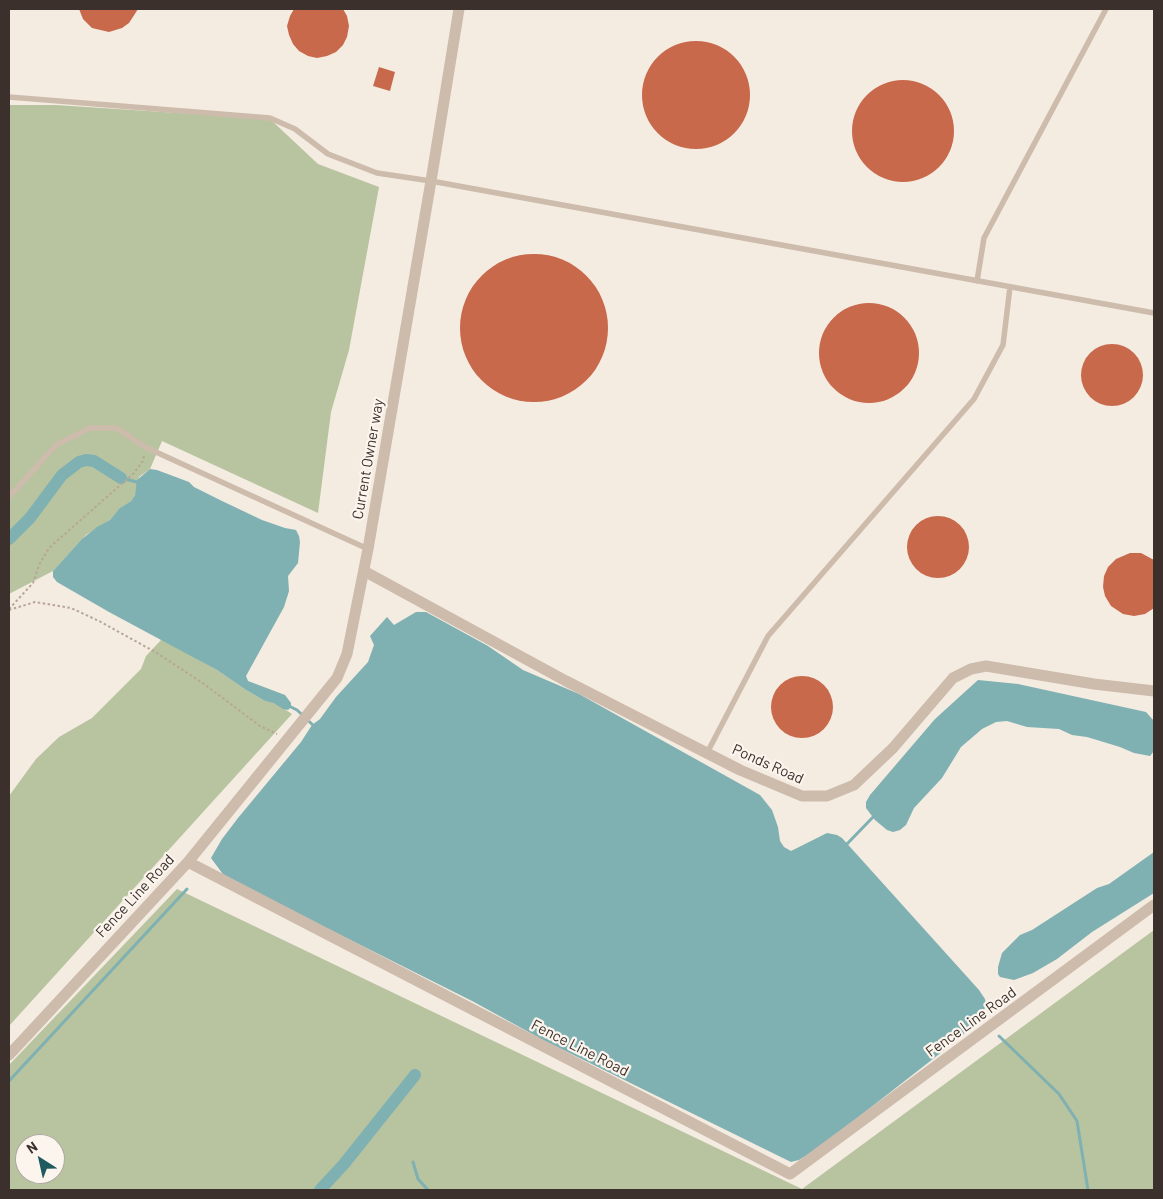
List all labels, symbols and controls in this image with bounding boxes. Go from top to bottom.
street label: Current Owner way [349,397,387,521]
street label: Ponds Road [729,740,807,788]
street label: Fence Line Road [92,851,178,941]
street label: Fence Line Road [922,983,1020,1061]
street label: Fence Line Road [528,1016,632,1080]
north arrow [15,1134,65,1184]
text: N [23,1137,40,1157]

